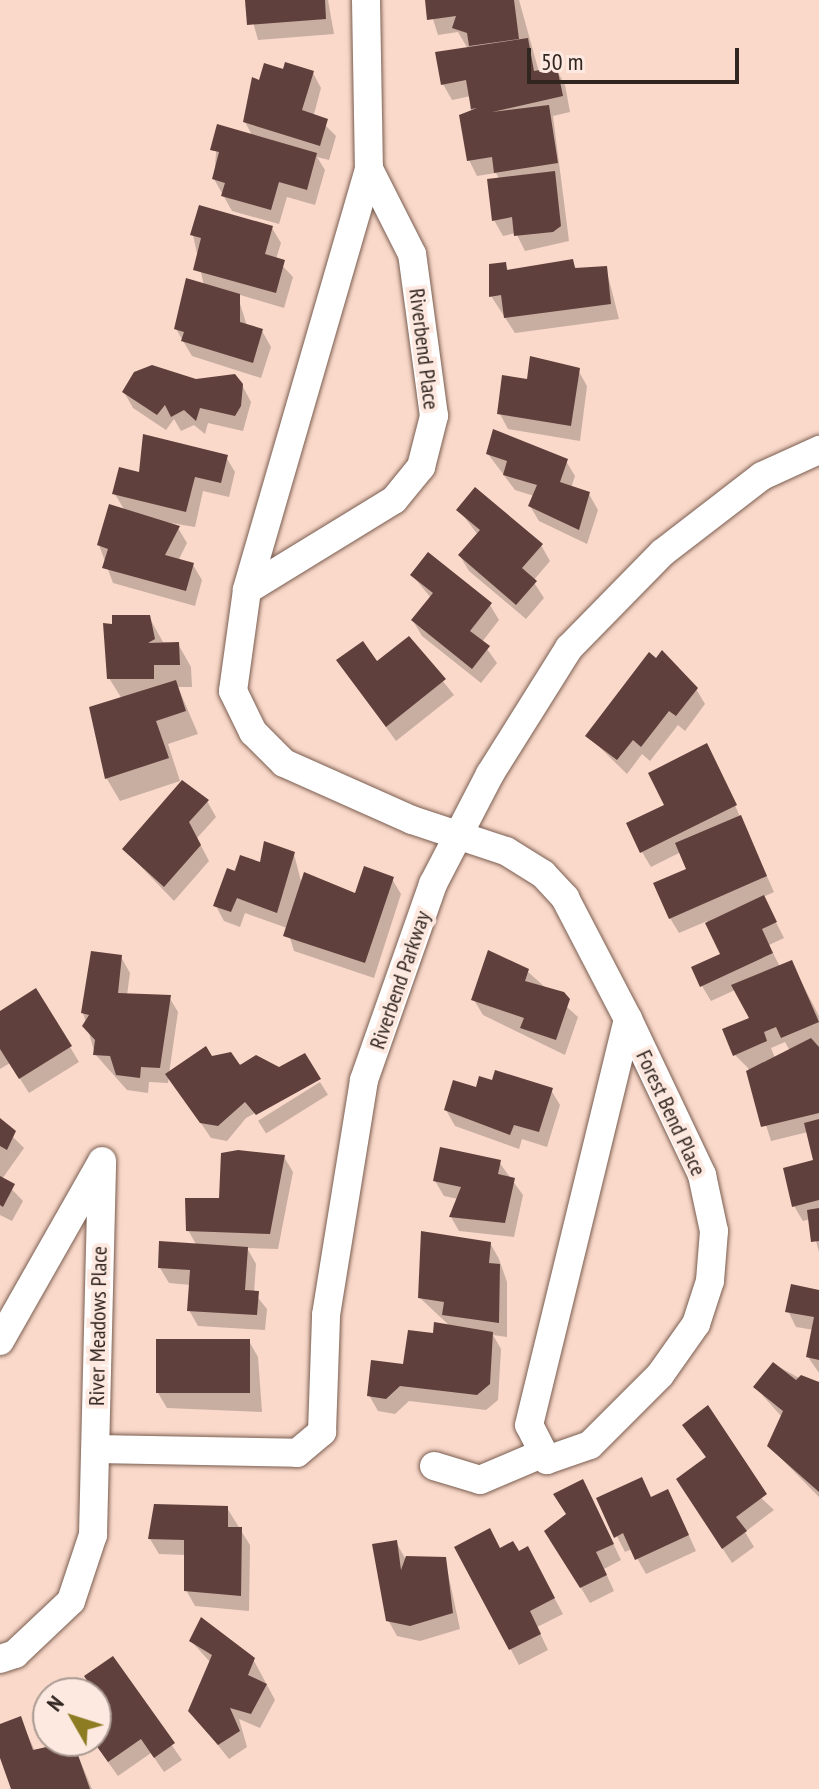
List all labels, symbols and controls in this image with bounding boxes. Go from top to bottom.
scale bar [531,32,743,82]
text: 50 m [541,46,583,77]
street label: Riverbend Place [403,287,445,411]
street label: Riverbend Parkway [364,908,436,1052]
street label: Forest Bend Place [630,1046,712,1180]
street label: River Meadows Place [83,1246,113,1406]
north arrow [32,1677,112,1757]
text: N [40,1690,70,1717]

